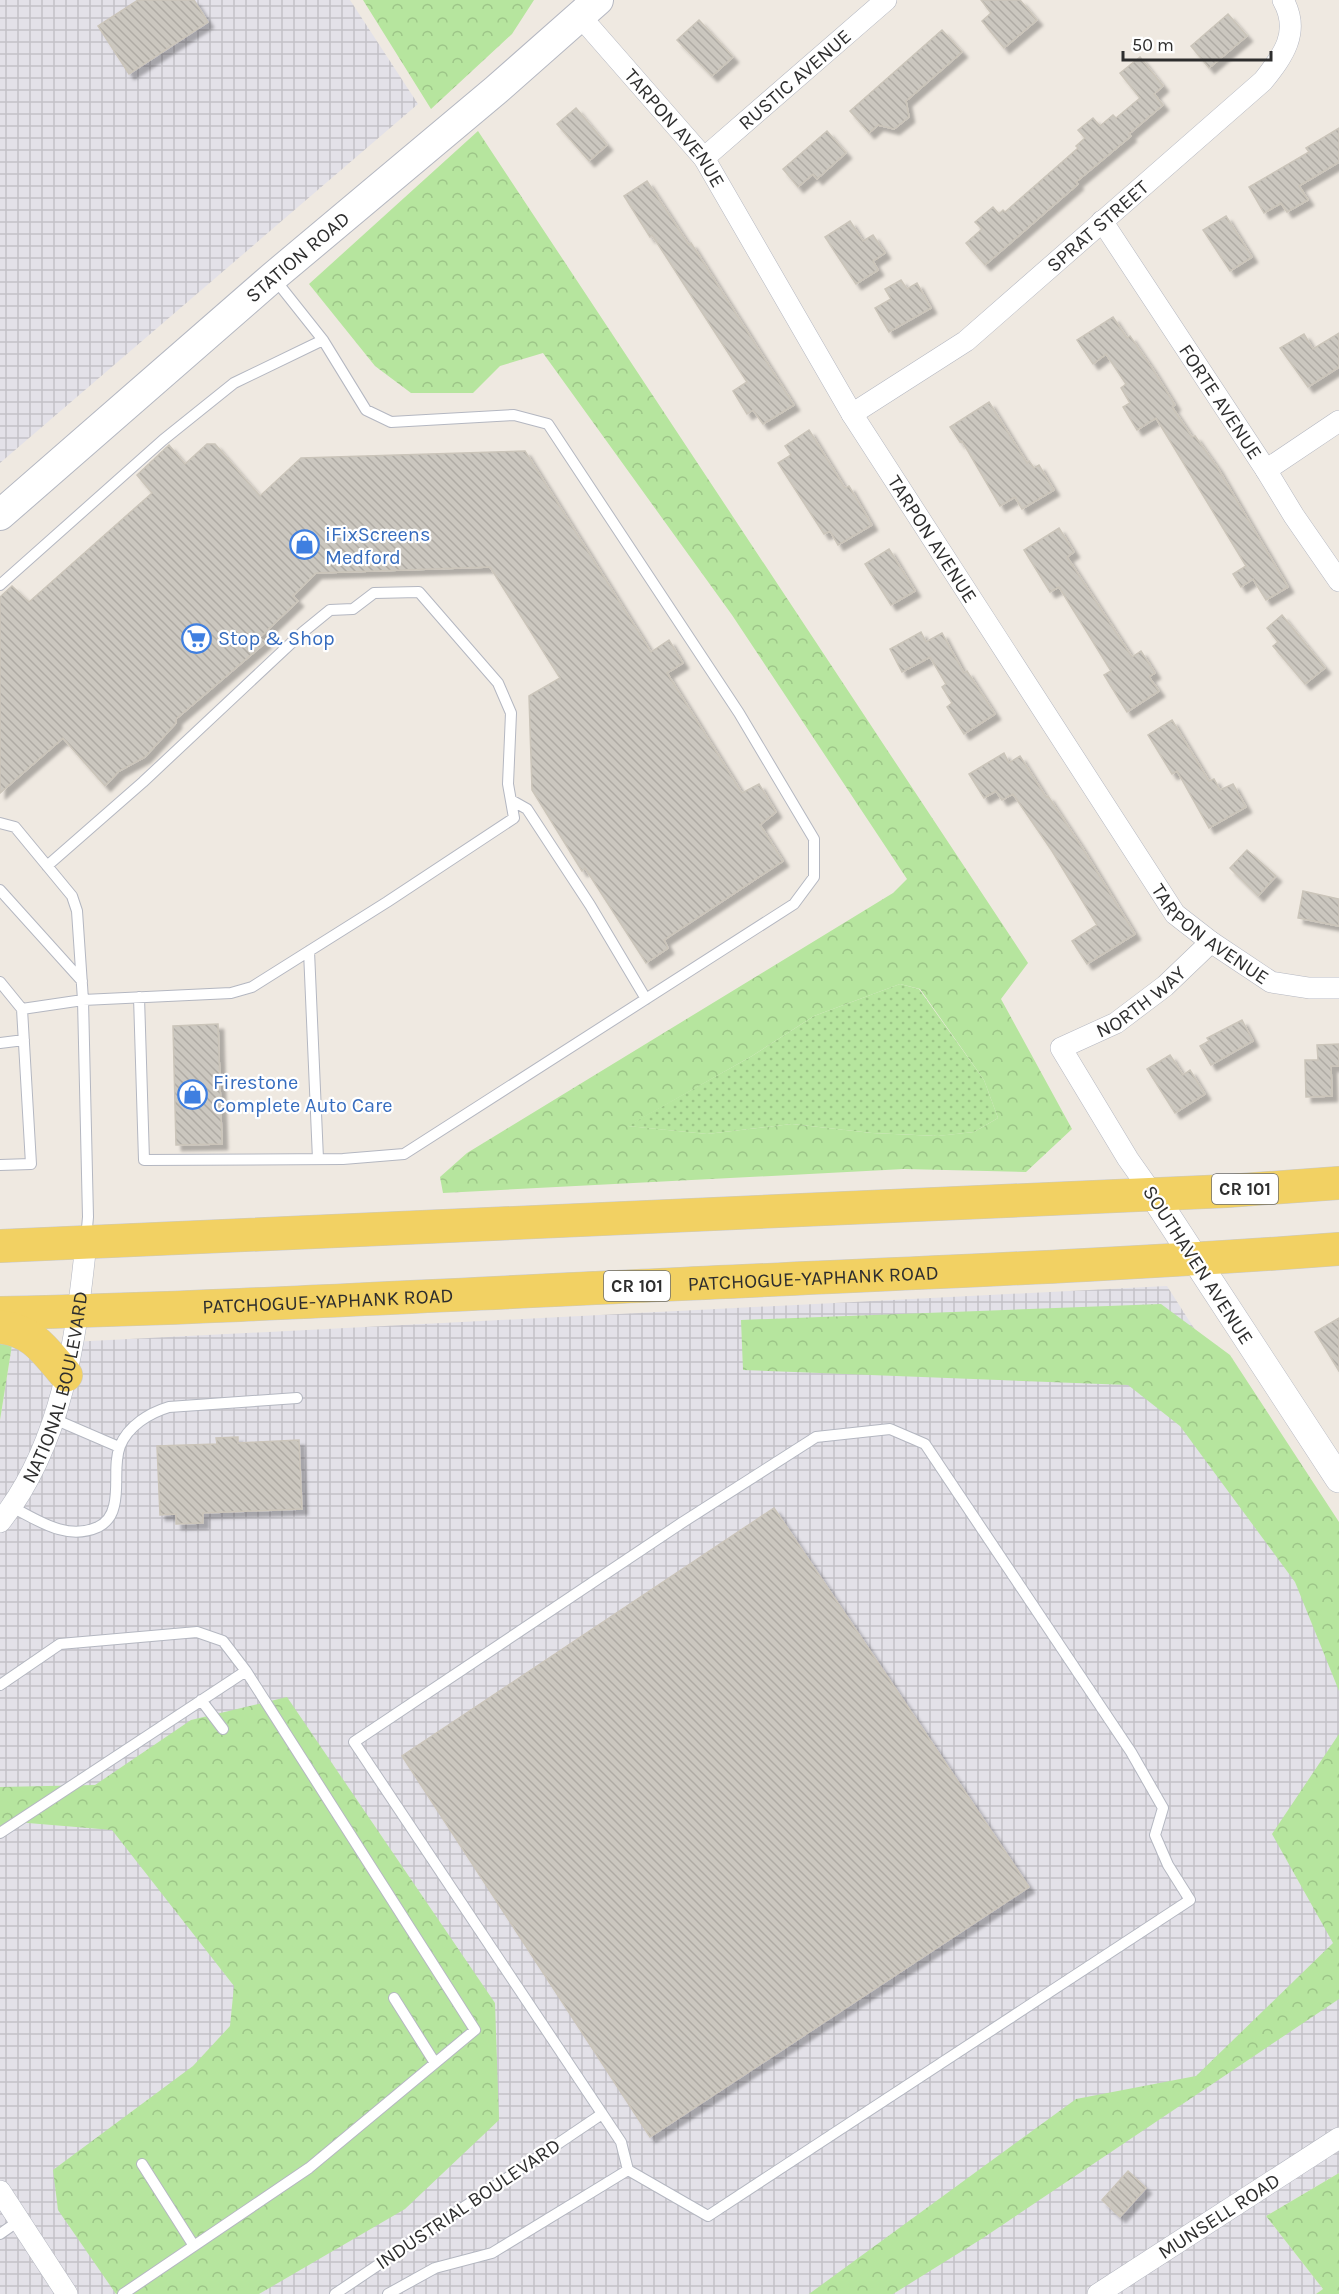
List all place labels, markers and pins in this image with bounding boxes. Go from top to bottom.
place label: iFixScreens Medford [325,523,430,569]
shop icon: iFixScreens Medford [288,529,320,561]
supermarket icon: Stop & Shop [181,622,213,654]
place label: Stop & Shop [218,627,335,650]
place label: Firestone Complete Auto Care [213,1071,393,1117]
shop icon: Firestone Complete Auto Care [176,1078,208,1110]

